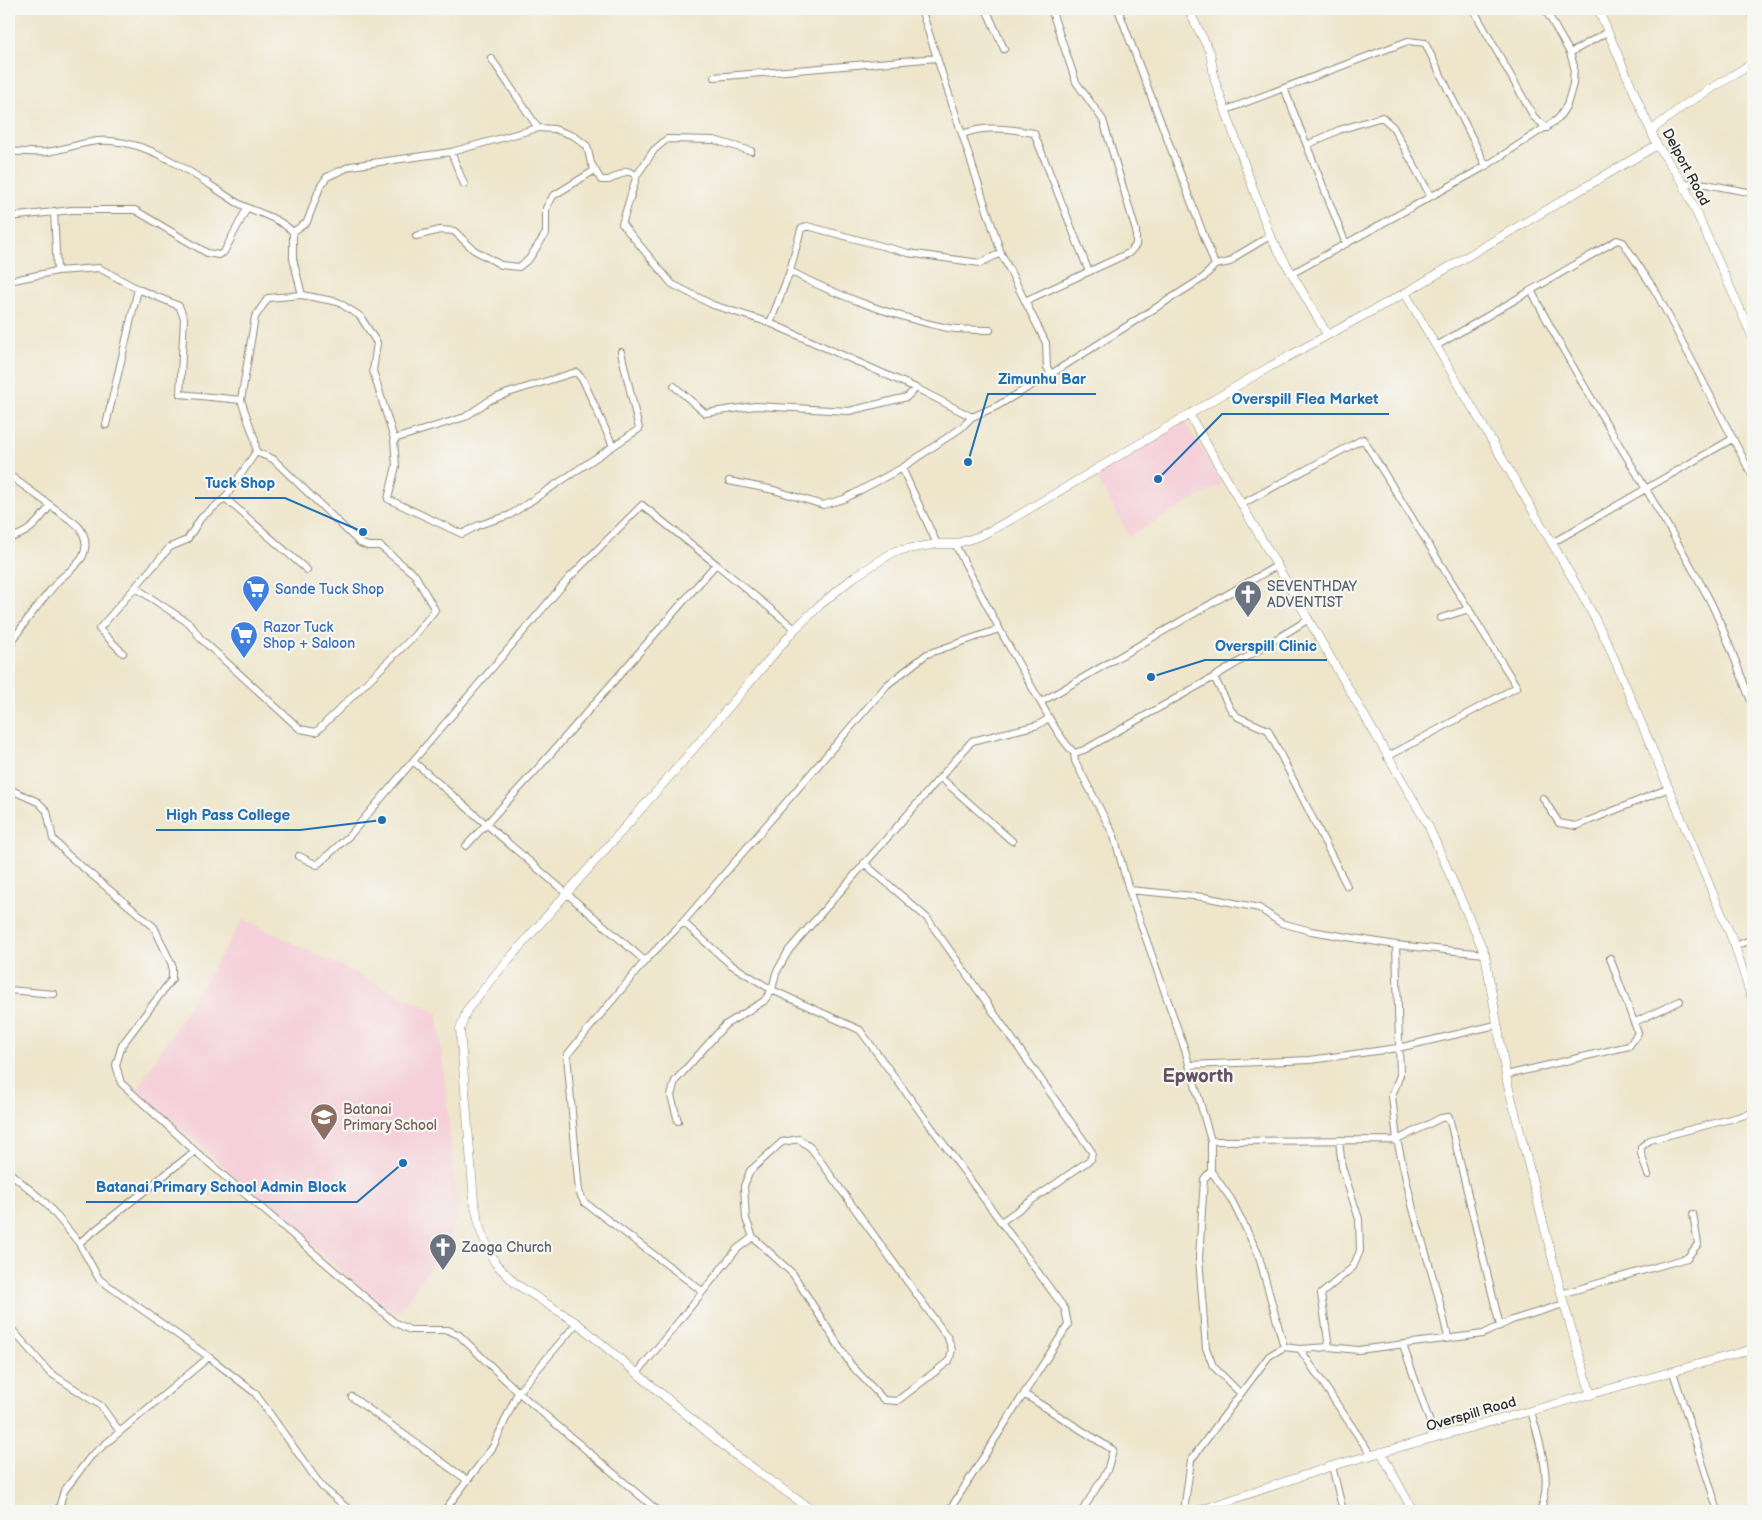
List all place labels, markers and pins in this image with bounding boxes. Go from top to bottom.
callout: Zimunhu Bar [988,364,1096,394]
callout: Overspill Flea Market [1222,384,1389,414]
callout: Tuck Shop [195,468,285,498]
supermarket icon: Sande Tuck Shop [241,574,271,613]
place label: SEVENTHDAY ADVENTIST [1267,578,1358,611]
church icon: SEVENTHDAY ADVENTIST [1233,579,1263,618]
place label: Sande Tuck Shop [275,581,384,598]
place label: Razor Tuck Shop + Saloon [263,619,355,652]
supermarket icon: Razor Tuck Shop + Saloon [229,620,259,659]
callout: Overspill Clinic [1205,630,1327,660]
callout: High Pass College [156,800,300,830]
place label: Batanai Primary School [343,1101,437,1134]
school or university icon: Batanai Primary School [309,1102,339,1141]
callout: Batanai Primary School Admin Block [86,1172,357,1202]
church icon: Zaoga Church [428,1232,458,1271]
place label: Zaoga Church [461,1239,552,1256]

